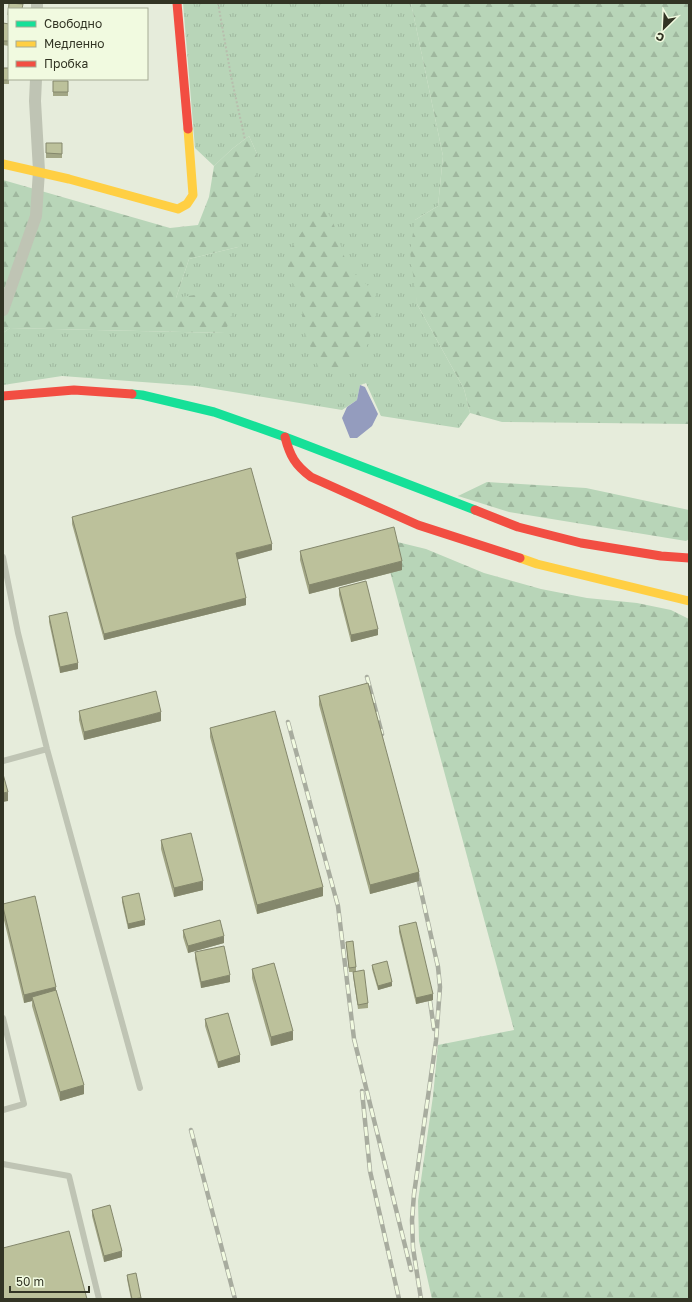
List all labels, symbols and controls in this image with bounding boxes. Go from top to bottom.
legend [8,8,148,80]
north arrow [644,8,684,48]
text: Свободно [44,16,102,31]
text: С [653,30,666,45]
text: Медленно [44,36,104,51]
text: Пробка [44,56,88,71]
scale bar [10,1268,89,1294]
text: 50 m [16,1274,44,1289]

